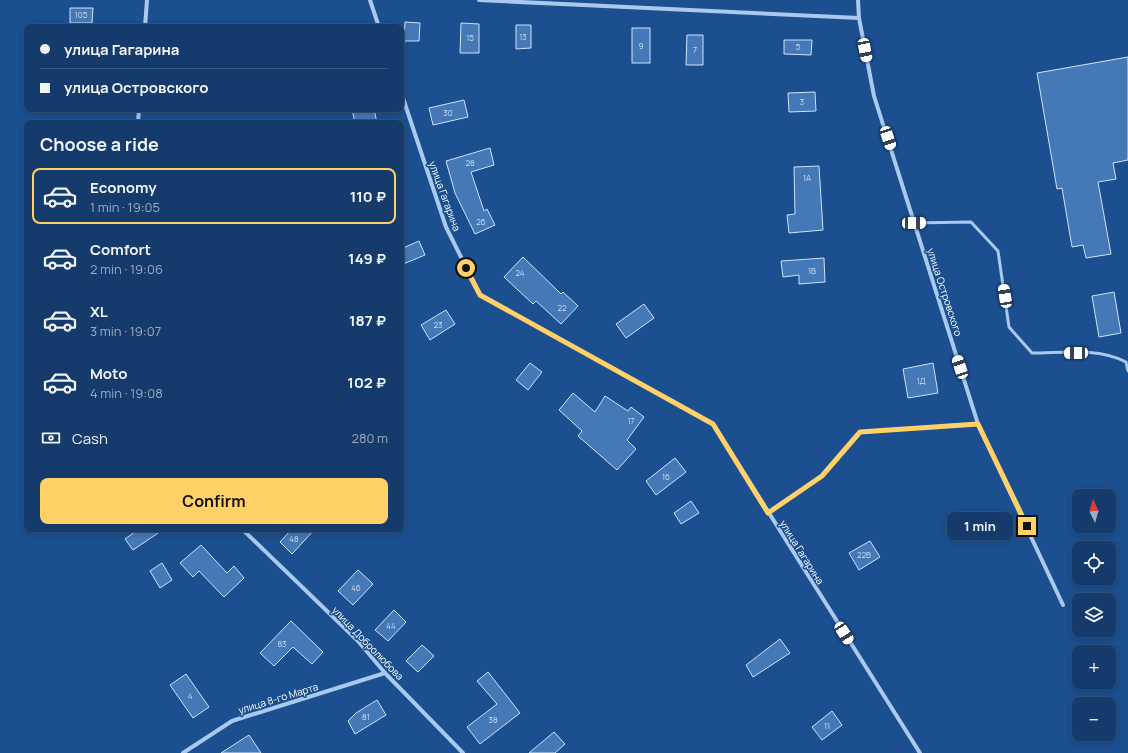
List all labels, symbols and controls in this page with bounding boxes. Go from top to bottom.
house number: 105 [75,9,88,20]
house number: 13 [519,31,527,42]
house number: 15 [466,32,474,43]
car [857,37,873,63]
text: улица Гагарина [64,39,179,60]
house number: 9 [639,40,644,51]
house number: 5 [796,41,801,52]
house number: 7 [693,44,697,55]
text: улица Островского [64,77,209,98]
house number: 3 [800,96,804,107]
house number: 30 [443,107,453,118]
car [879,125,897,151]
text: Choose a ride [40,132,159,156]
house number: 28 [465,157,475,168]
street label: улица Гагарина [426,159,464,233]
house number: 1А [803,172,811,183]
text: Economy [90,177,157,198]
icon: car [42,178,78,214]
text: 110 ₽ [350,186,386,207]
text: 1 min · 19:05 [90,198,160,216]
house number: 26 [476,216,486,227]
car [902,217,926,229]
text: Comfort [90,239,151,260]
icon: car [42,240,78,276]
street label: улица Островского [924,246,966,338]
text: 149 ₽ [348,248,386,269]
route start [457,259,475,277]
text: 2 min · 19:06 [90,260,163,278]
house number: 1В [808,265,816,276]
house number: 24 [515,267,525,278]
car [997,283,1013,309]
text: XL [90,301,108,322]
icon: car [42,302,78,338]
house number: 22 [557,302,567,313]
text: 187 ₽ [349,310,386,331]
house number: 23 [434,319,442,330]
text: 3 min · 19:07 [90,322,161,340]
car [1064,347,1088,359]
car [951,354,969,380]
text: Moto [90,363,127,384]
icon: car [42,364,78,400]
text: 102 ₽ [347,372,386,393]
house number: 1Д [916,375,926,386]
text: 4 min · 19:08 [90,384,163,402]
house number: 17 [627,415,635,426]
icon: cash [40,427,62,449]
text: Cash [72,428,108,449]
text: 280 m [351,429,388,447]
house number: 16 [662,471,670,482]
button: Confirm [40,478,388,524]
north arrow [1072,489,1116,533]
map controls [1072,489,1116,741]
callout: 1 min [947,512,1013,540]
street label: улица Гагарина [777,517,827,587]
text: 1 min [964,517,996,535]
route end [1018,517,1036,535]
house number: 48 [289,533,299,544]
button: locate [1072,541,1116,585]
house number: 22В [857,549,871,560]
house number: 46 [351,582,361,593]
button: layers [1072,593,1116,637]
street label: улица Добролюбова [329,603,407,683]
house number: 44 [386,620,396,631]
car [832,620,856,646]
house number: 83 [277,638,287,649]
button: + [1072,645,1116,689]
street label: улица 8-го Марта [236,679,320,717]
house number: 4 [188,690,193,701]
button: − [1072,697,1116,741]
house number: 81 [362,711,370,722]
house number: 38 [488,714,498,725]
house number: 11 [824,720,830,731]

